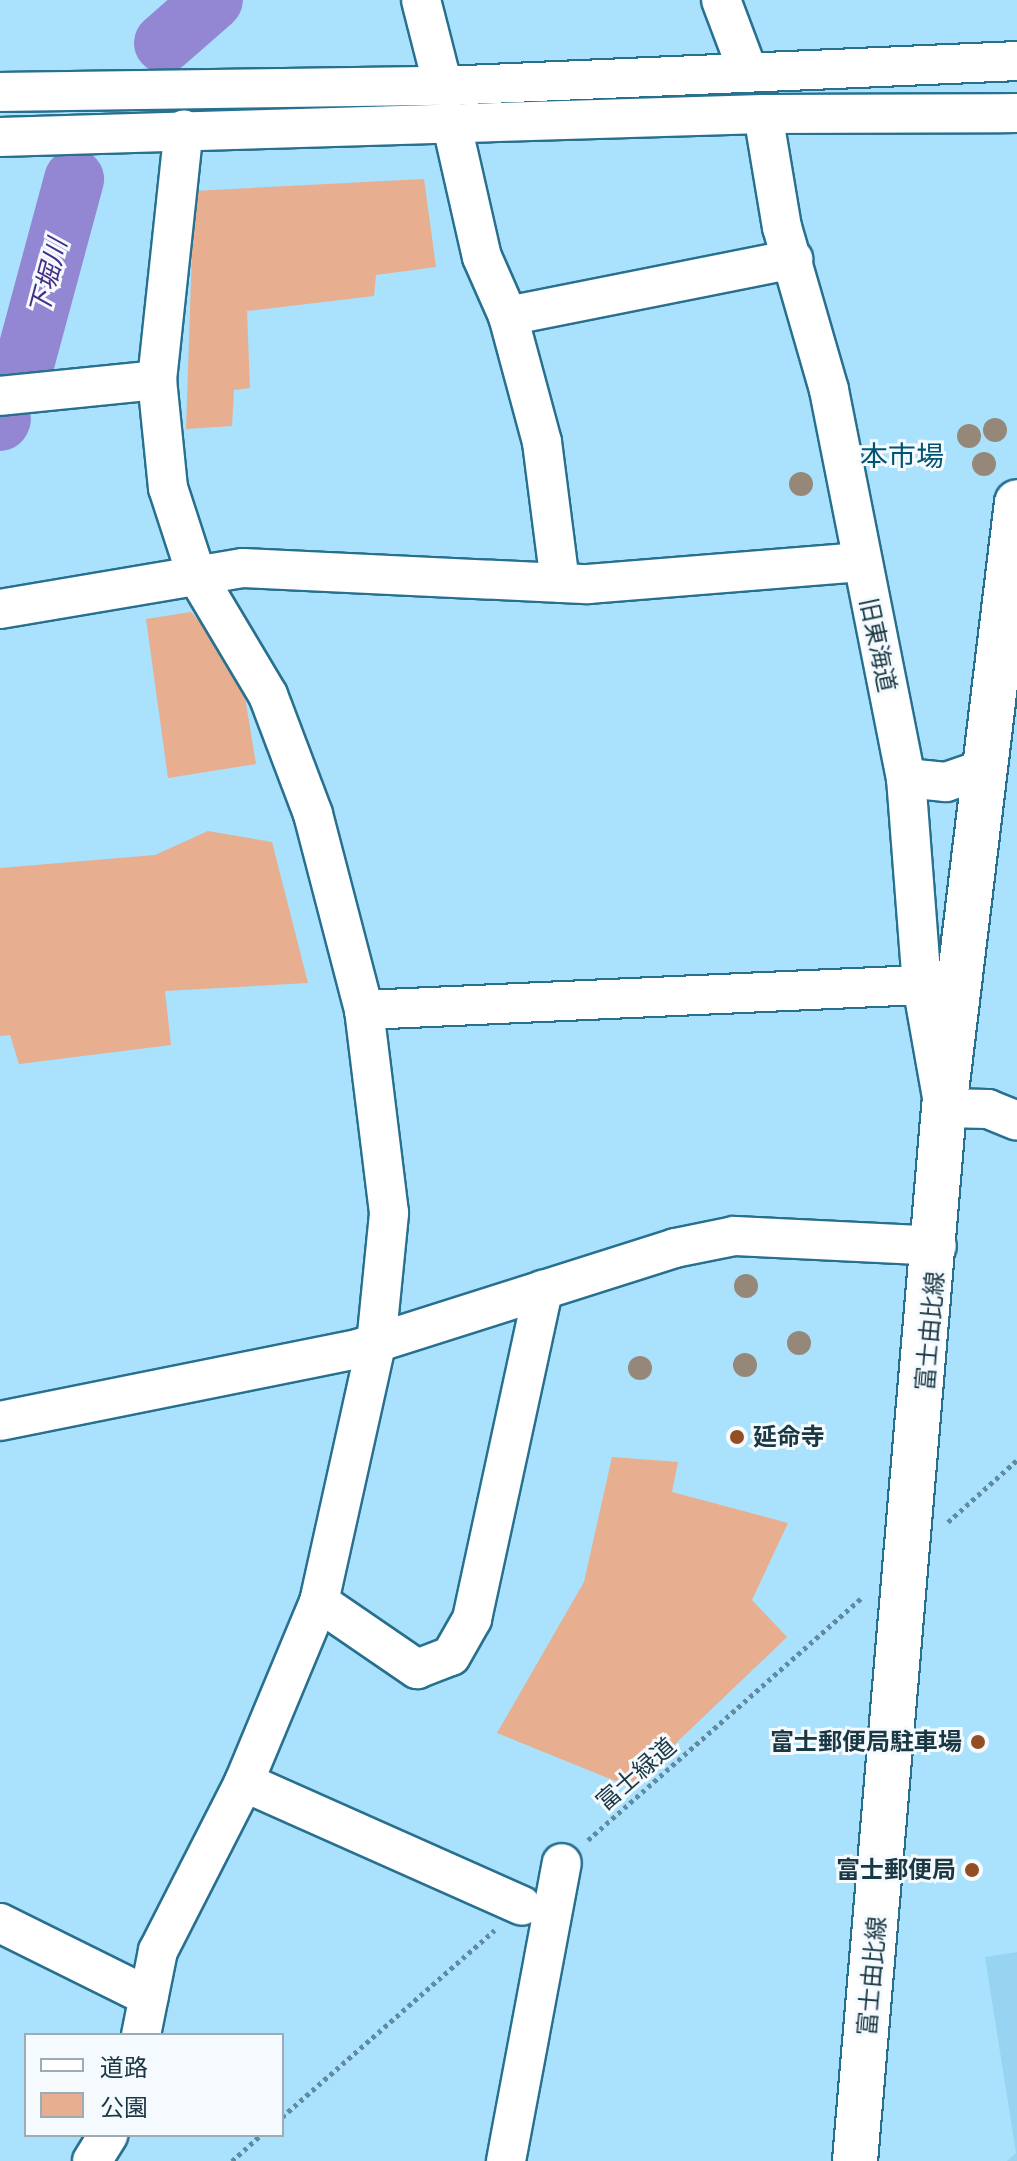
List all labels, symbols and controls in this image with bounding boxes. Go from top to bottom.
water label: 下堀川 [23,235,73,319]
district label: 本市場 [860,439,944,473]
street label: 旧東海道 [854,595,902,695]
street label: 富士由比線 [910,1270,950,1392]
place label: 延命寺 [753,1423,825,1451]
marker: 延命寺 [728,1428,746,1446]
place label: 富士郵便局駐車場 [770,1728,962,1756]
street label: 富士緑道 [590,1732,682,1816]
marker: 富士郵便局駐車場 [969,1733,987,1751]
place label: 富士郵便局 [836,1856,956,1884]
marker: 富士郵便局 [963,1861,981,1879]
street label: 富士由比線 [852,1915,892,2037]
legend [24,2033,284,2137]
text: 道路 [100,2052,148,2083]
text: 公園 [100,2092,148,2123]

